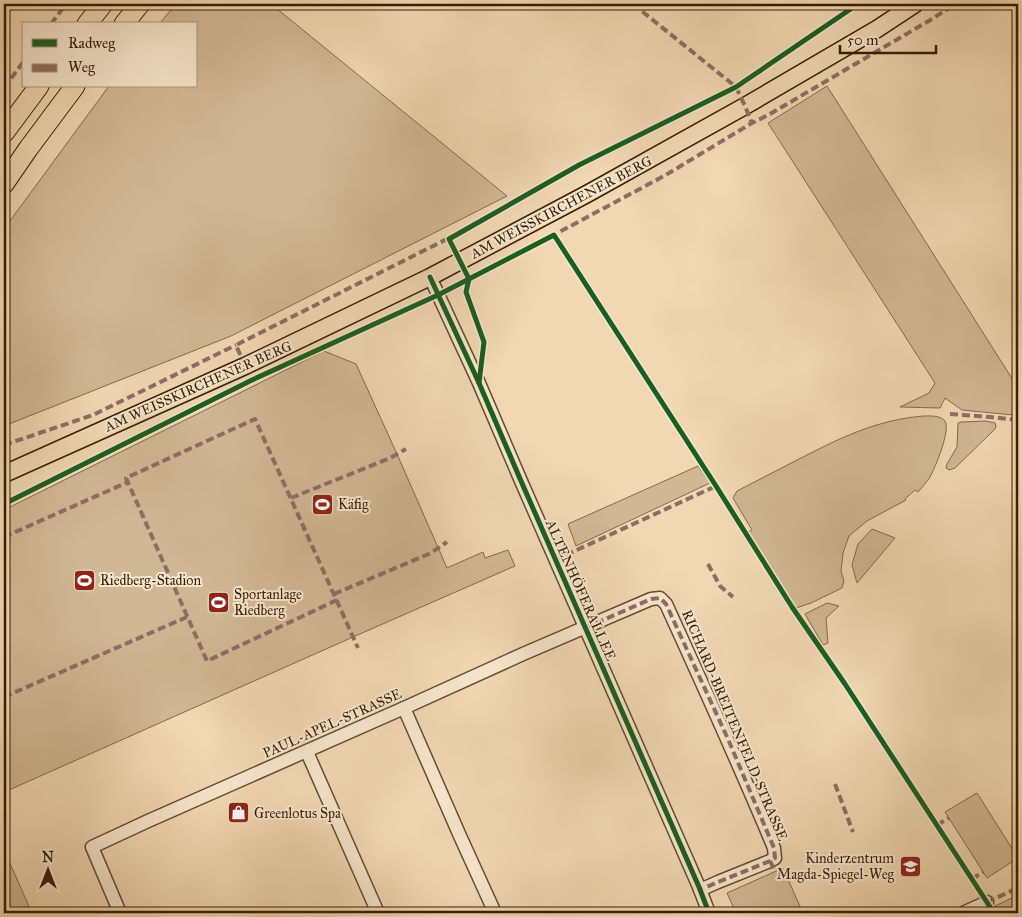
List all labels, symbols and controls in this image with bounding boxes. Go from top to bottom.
legend [22,22,198,88]
scale bar [840,22,936,54]
text: 50 m [847,31,879,49]
text: Radweg [68,34,116,52]
text: Weg [68,58,96,76]
street label: AM WEISSKIRCHENER BERG [467,152,655,263]
street label: AM WEISSKIRCHENER BERG [101,337,294,436]
sports icon: Käfig [310,492,334,516]
place label: Käfig [338,496,369,513]
street label: ALTENHÖFERALLEE [541,515,621,663]
sports icon: Riedberg-Stadion [72,568,96,592]
place label: Riedberg-Stadion [100,572,202,589]
place label: Sportanlage Riedberg [234,586,302,619]
sports icon: Sportanlage Riedberg [206,590,230,614]
street label: RICHARD-BREITENFELD-STRASSE [678,607,791,843]
street label: PAUL-APEL-STRASSE [260,685,404,762]
shop icon: Greenlotus Spa [226,801,250,825]
place label: Greenlotus Spa [254,805,341,822]
north arrow [22,844,72,894]
text: N [42,849,54,866]
place label: Kinderzentrum Magda-Spiegel-Weg [777,850,894,883]
school or university icon: Kinderzentrum Magda-Spiegel-Weg [898,854,922,878]

